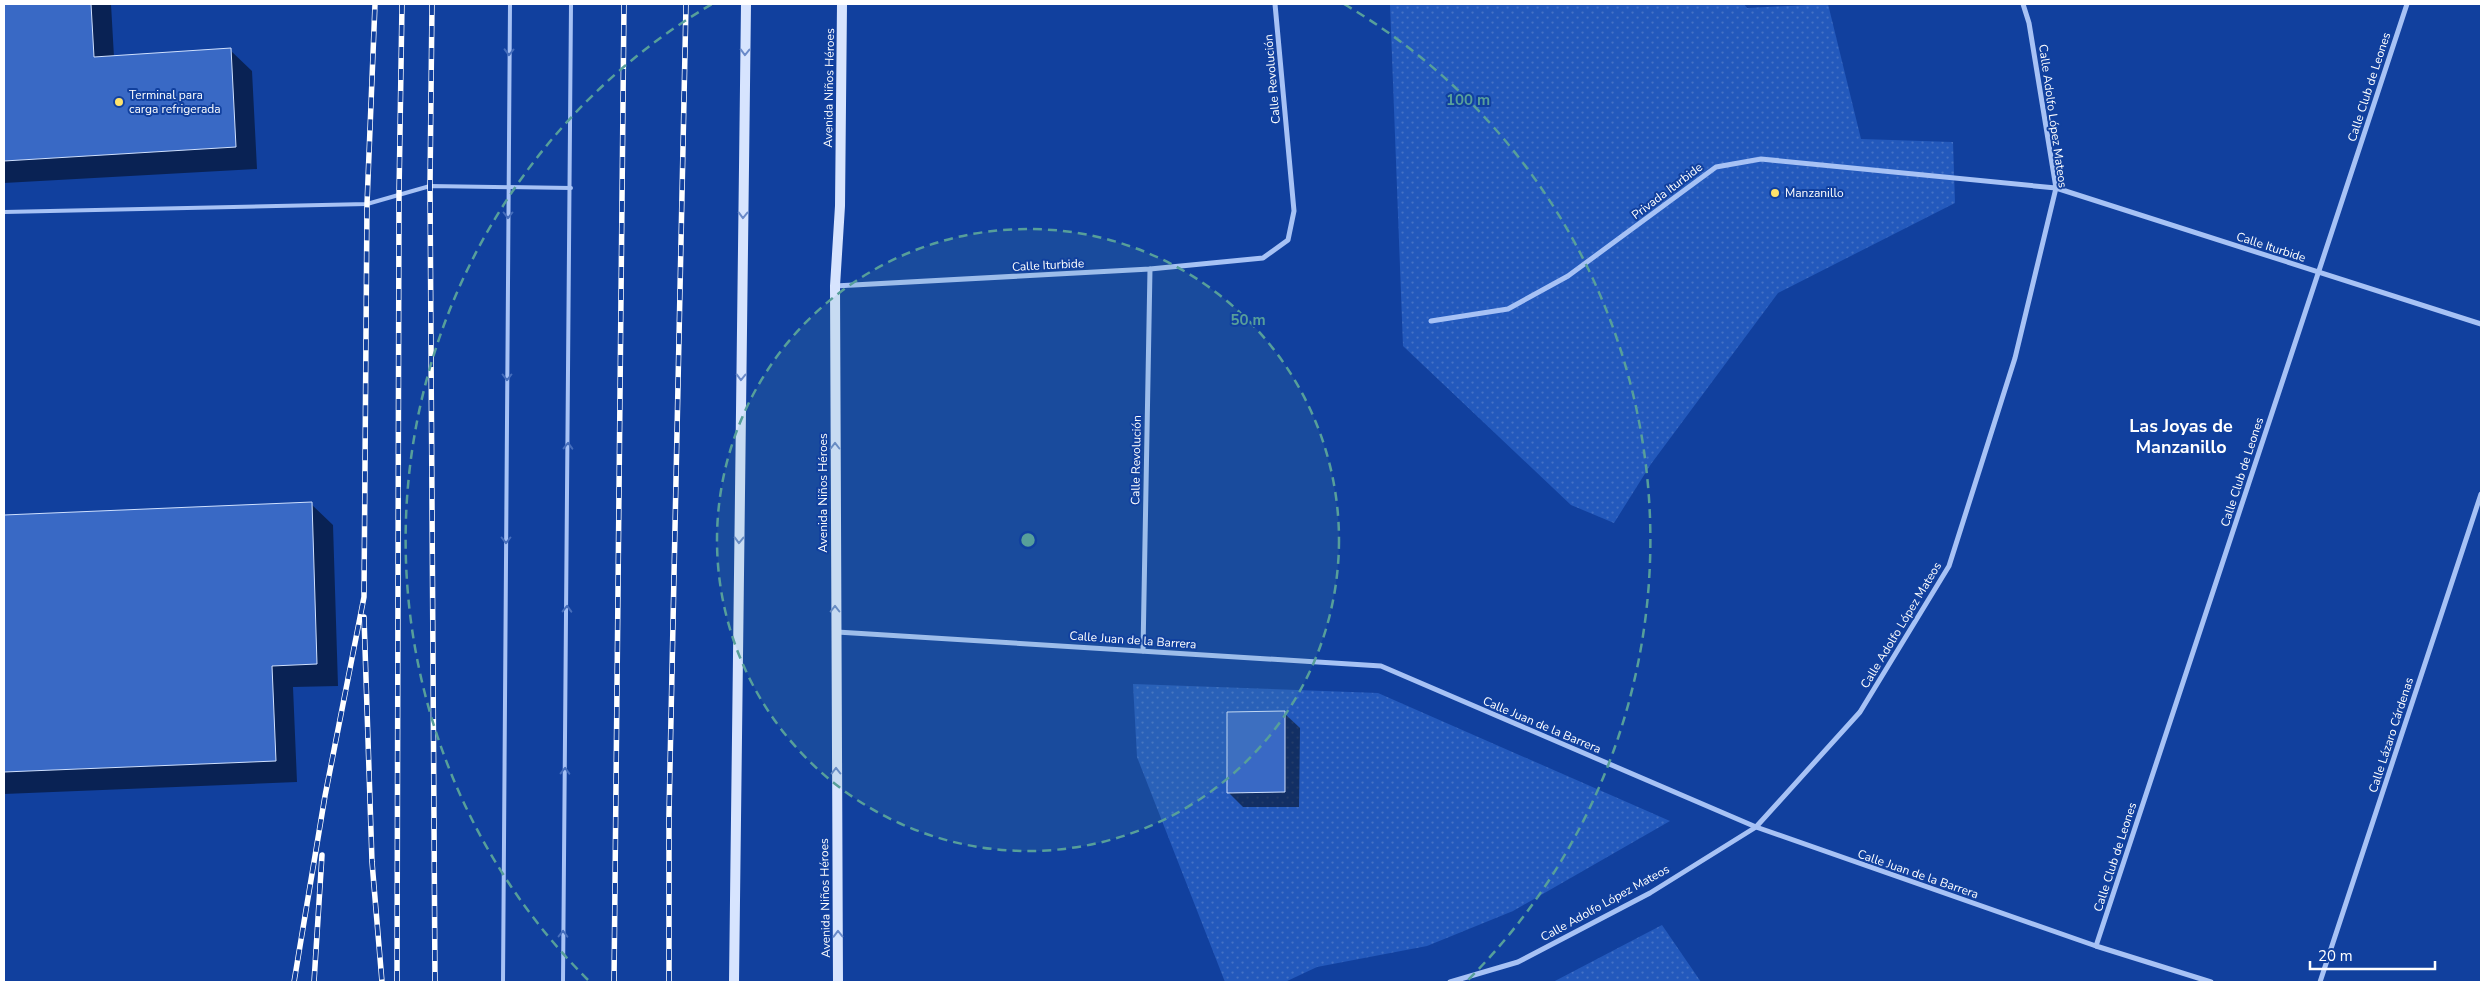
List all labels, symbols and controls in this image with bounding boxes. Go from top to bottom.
street label: Avenida Niños Héroes [820,28,838,148]
street label: Calle Club de Leones [2344,30,2394,144]
street label: Calle Revolución [1260,34,1284,124]
street label: Calle Adolfo López Mateos [2035,43,2071,189]
one-way arrow [504,49,514,57]
one-way arrow [740,49,750,57]
place label: Terminal para carga refrigerada [129,87,221,117]
text: 100 m [1446,90,1490,110]
marker: Terminal para carga refrigerada [113,96,125,108]
street label: Privada Iturbide [1628,159,1706,223]
place label: Manzanillo [1785,185,1844,201]
marker: Manzanillo [1769,187,1781,199]
one-way arrow [503,212,513,219]
one-way arrow [738,212,748,219]
street label: Calle Iturbide [2234,228,2308,266]
street label: Calle Iturbide [1012,255,1084,275]
text: 50 m [1230,310,1266,330]
one-way arrow [502,374,512,382]
one-way arrow [736,374,746,382]
district label: Las Joyas de Manzanillo [2129,414,2233,459]
street label: Calle Revolución [1127,415,1145,505]
street label: Calle Club de Leones [2217,415,2267,529]
street label: Avenida Niños Héroes [815,433,831,553]
one-way arrow [563,442,573,450]
one-way arrow [830,442,840,450]
centre of rings [1019,531,1037,549]
one-way arrow [501,536,511,544]
one-way arrow [734,536,744,544]
street label: Calle Adolfo López Mateos [1857,559,1945,691]
one-way arrow [562,604,572,612]
one-way arrow [830,604,840,612]
street label: Calle Juan de la Barrera [1069,628,1197,652]
street label: Calle Lázaro Cárdenas [2365,675,2417,795]
street label: Calle Juan de la Barrera [1480,693,1604,757]
one-way arrow [560,767,570,774]
one-way arrow [831,767,841,774]
street label: Calle Club de Leones [2090,800,2140,914]
street label: Avenida Niños Héroes [816,838,834,958]
street label: Calle Juan de la Barrera [1855,846,1981,902]
street label: Calle Adolfo López Mateos [1538,861,1672,945]
one-way arrow [558,929,569,937]
one-way arrow [832,929,843,937]
scale bar [2310,938,2435,970]
text: 20 m [2318,946,2353,966]

